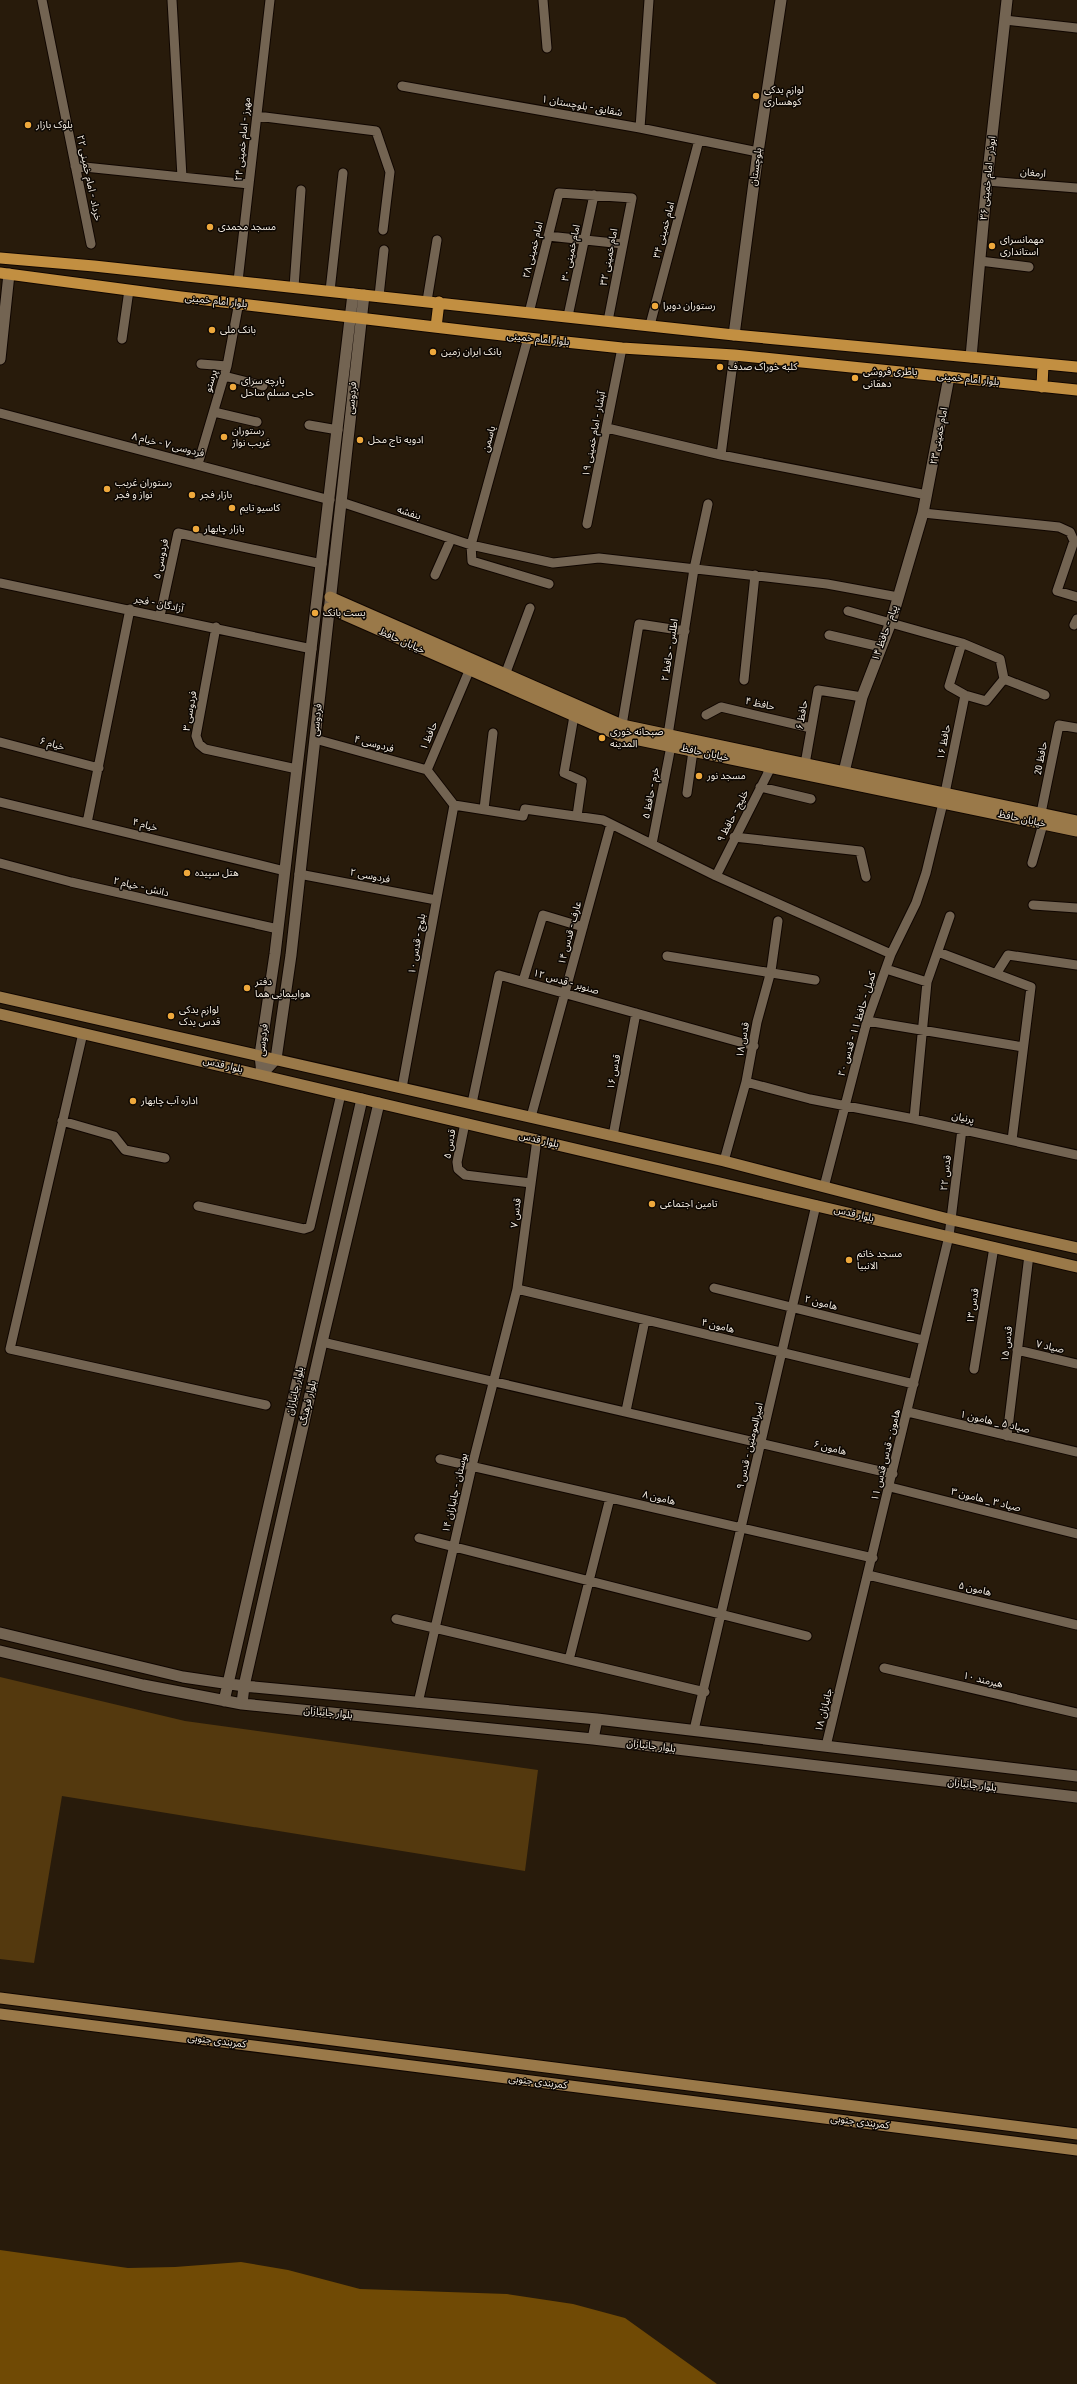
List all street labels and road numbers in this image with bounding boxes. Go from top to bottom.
street label: شقایق - بلوچستان ۱ [541,93,623,119]
street label: مهرز - امام خمینی ۲۴ [233,97,255,182]
street label: خرداد - امام خمینی ۲۲ [72,134,104,223]
street label: ابوذر - امام خمینی ۳۶ [978,135,1000,221]
street label: بلوچستان [747,147,765,187]
street label: ارمغان [1020,166,1046,180]
street label: امام خمینی ۳۴ [651,201,679,260]
street label: امام خمینی ۲۸ [520,221,548,280]
street label: امام خمینی ۳۰ [559,224,585,283]
street label: امام خمینی ۳۲ [598,228,622,287]
street label: بلوار امام خمینی [184,292,248,312]
street label: بلوار امام خمینی [506,330,570,350]
street label: پرستو [202,368,220,394]
street label: بلوار امام خمینی [936,370,1000,390]
street label: فردوسی [345,381,359,415]
street label: آبشار - امام خمینی ۱۹ [580,389,610,478]
street label: امام خمینی ۲۳ [928,407,952,466]
street label: یاسمن [480,424,498,454]
street label: فردوسی ۷ - خیام ۸ [130,430,206,462]
street label: بنفشه [396,504,423,523]
street label: فردوسی ۵ [151,537,171,580]
street label: آزادگان - فجر [132,593,186,615]
street label: پیام - حافظ ۱۴ [869,604,902,663]
street label: اطلس - حافظ ۲ [659,618,681,682]
street label: خیابان حافظ [377,626,427,656]
street label: فردوسی ۳ [181,689,200,732]
street label: حافظ ۴ [744,695,776,713]
street label: حافظ ۶ [794,699,811,731]
street label: فردوسی [309,703,325,737]
street label: حافظ ۱ [418,720,440,752]
street label: حافظ ۱۶ [935,723,953,761]
street label: فردوسی ۴ [353,733,396,755]
street label: خیام ۶ [38,735,66,755]
street label: حافظ 20 [1032,740,1050,776]
street label: خیابان حافظ [680,742,730,764]
street label: خرم - حافظ ۵ [640,766,664,820]
street label: خلیج - حافظ ۹ [715,788,752,845]
street label: خیابان حافظ [997,808,1047,830]
street label: خیام ۴ [131,816,159,836]
street label: فردوسی ۲ [349,866,392,886]
street label: دانش - خیام ۲ [112,875,170,901]
street label: عارف - قدس ۱۴ [556,900,584,966]
street label: بلوچ - قدس ۱۰ [406,913,429,975]
street label: صنوبر - قدس ۱۲ [532,967,600,997]
street label: کمیل - حافظ ۱۱ - قدس ۲۰ [835,969,879,1078]
street label: قدس ۱۸ [734,1021,752,1059]
street label: فردوسی [255,1023,271,1057]
street label: قدس ۱۶ [605,1053,623,1091]
street label: بلوار قدس [202,1055,244,1075]
street label: پرنیان [951,1110,975,1126]
street label: قدس ۵ [441,1128,459,1160]
street label: بلوار قدس [518,1130,560,1150]
street label: قدس ۲۲ [938,1154,954,1191]
street label: قدس ۷ [508,1197,524,1229]
street label: بلوار قدس [833,1204,875,1224]
street label: قدس ۱۳ [964,1287,982,1325]
street label: هامون ۲ [803,1293,839,1313]
street label: هامون ۴ [700,1316,736,1336]
street label: قدس ۱۵ [999,1325,1015,1362]
street label: صیاد ۷ [1035,1338,1065,1356]
street label: بلوار جانبازان [284,1365,306,1416]
street label: بلوار فرهنگ [297,1379,319,1427]
street label: امیرالمومنین - قدس ۹ [734,1401,766,1491]
street label: هامون - قدس قدس ۱۱ [869,1408,903,1502]
street label: صیاد ۵ _ هامون ۱ [959,1408,1031,1436]
street label: هامون ۶ [812,1438,848,1458]
street label: بوستان - جانبازان ۱۴ [440,1452,470,1534]
street label: صیاد ۳ _ هامون ۳ [950,1486,1022,1514]
street label: هامون ۸ [641,1488,677,1508]
street label: هامون ۵ [957,1579,993,1599]
street label: هیرمند ۱۰ [962,1670,1004,1690]
street label: جانبازان ۱۸ [813,1687,835,1733]
street label: بلوار جانبازان [303,1704,353,1722]
street label: بلوار جانبازان [626,1737,676,1755]
street label: بلوار جانبازان [947,1776,997,1794]
street label: کمربندی جنوبی [187,2031,248,2051]
street label: کمربندی جنوبی [508,2072,569,2092]
street label: کمربندی جنوبی [830,2112,891,2132]

